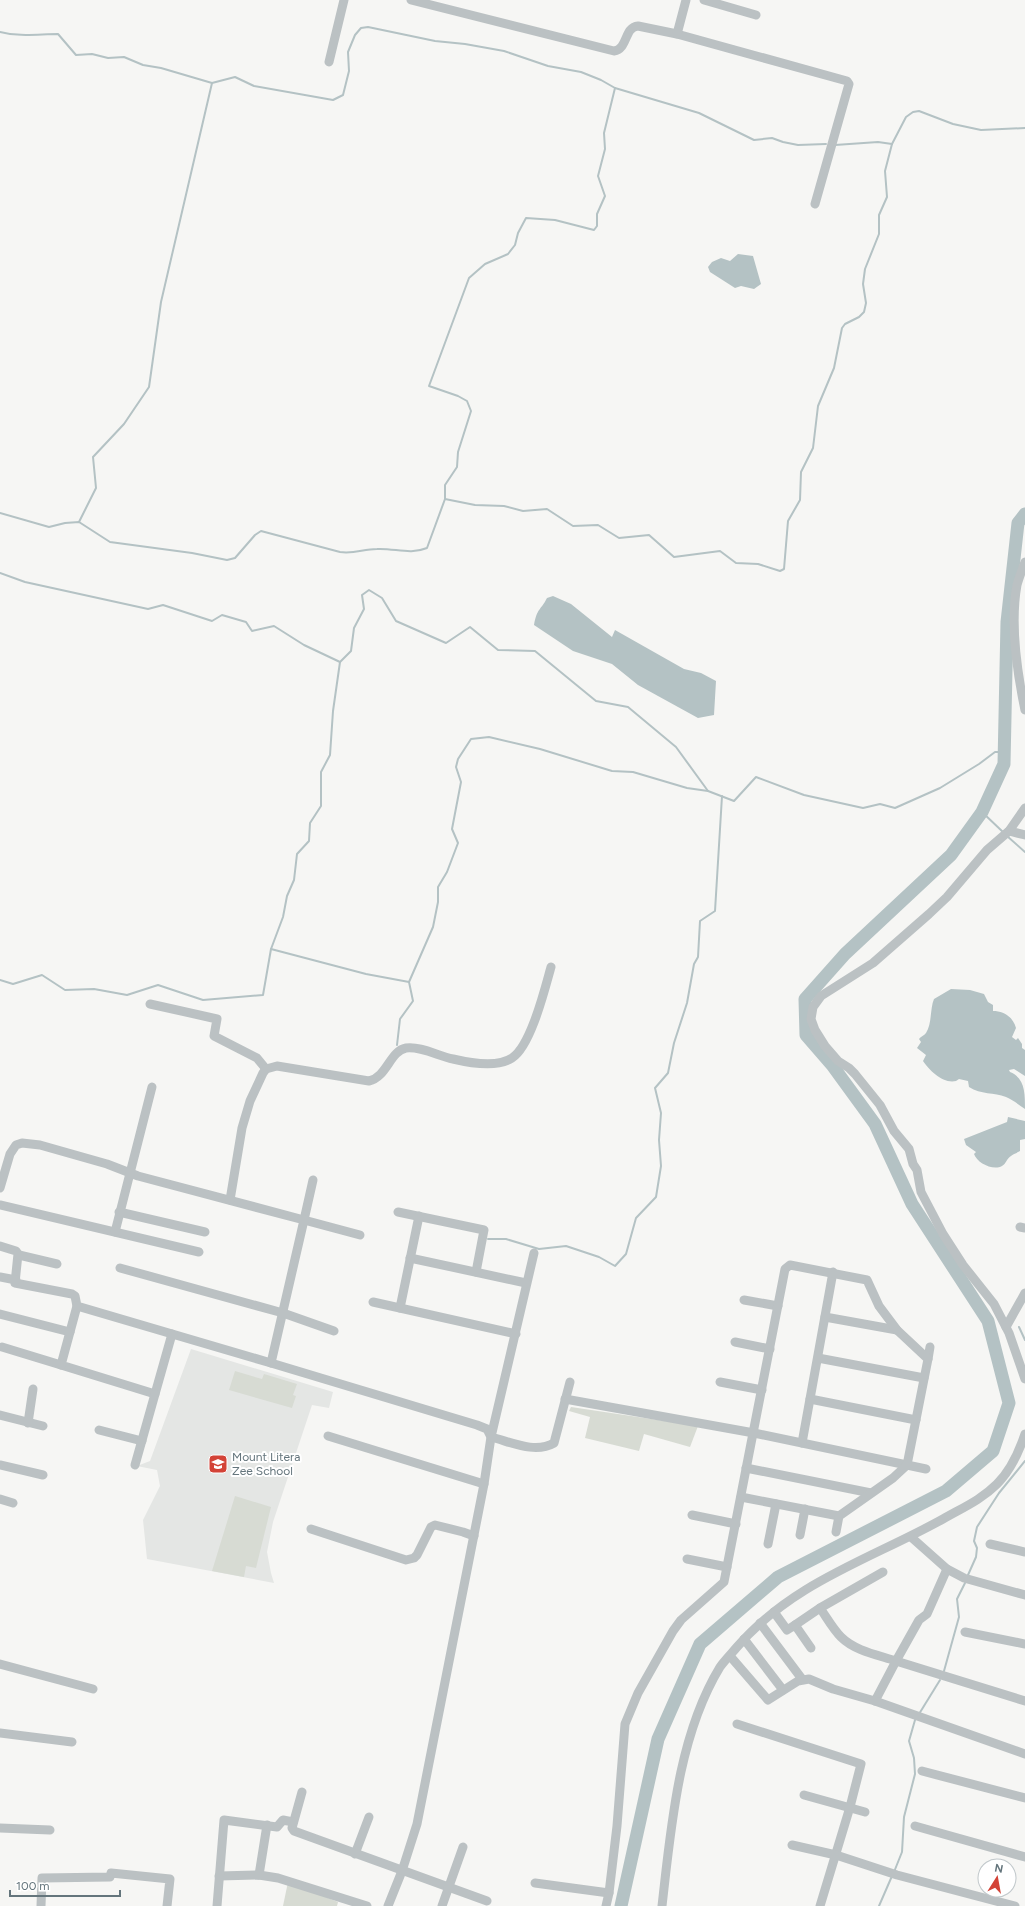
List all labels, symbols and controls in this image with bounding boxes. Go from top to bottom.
place label: Mount Litera Zee School [232,1450,300,1478]
school or university icon: Mount Litera Zee School [207,1453,229,1475]
north arrow [977,1858,1017,1898]
text: N [993,1861,1004,1876]
scale bar [10,1872,120,1898]
text: 100 m [16,1879,50,1893]

